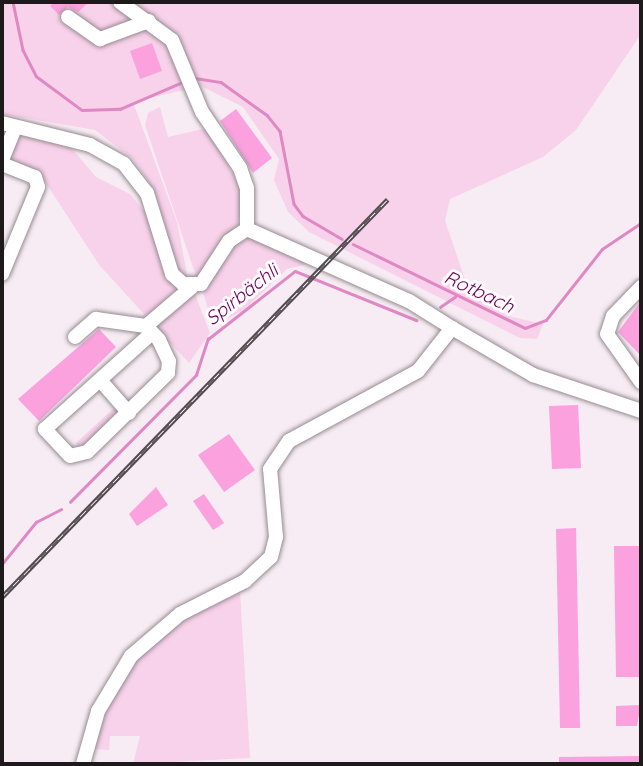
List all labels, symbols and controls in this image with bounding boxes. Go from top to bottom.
water label: Spirbächli [201,260,283,330]
water label: Rotbach [441,266,517,318]

